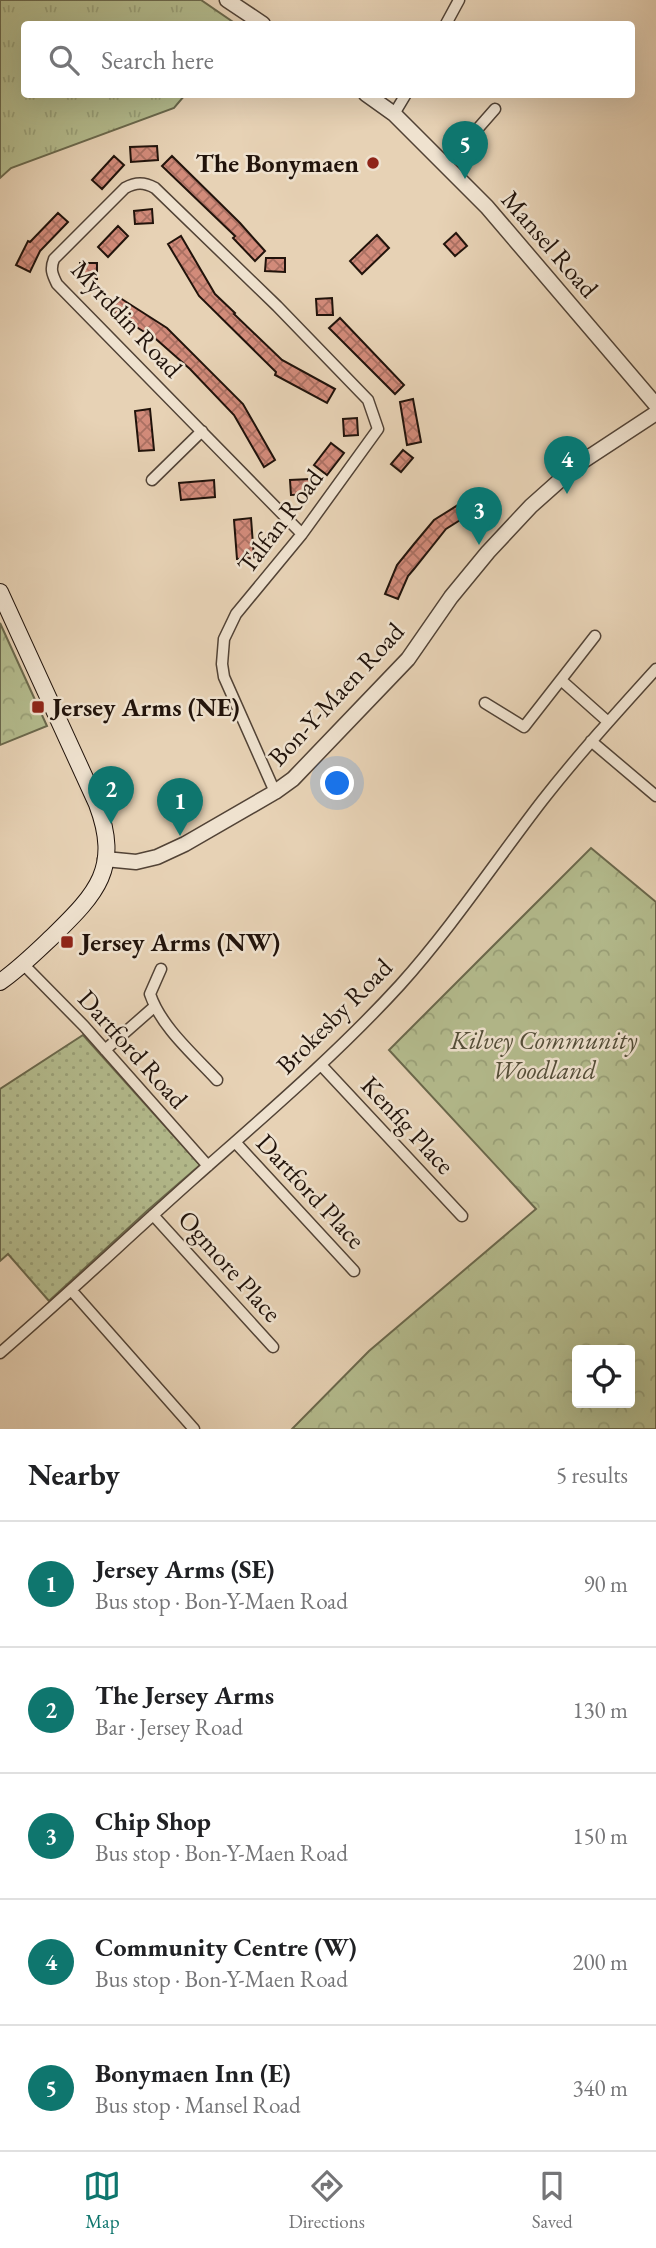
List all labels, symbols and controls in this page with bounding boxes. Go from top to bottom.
search box [21,21,635,98]
icon: search [45,41,83,79]
text: Search here [101,43,214,77]
pin: 5 [442,121,488,179]
place label: The Bonymaen [196,146,359,180]
marker: The Bonymaen [365,155,381,171]
street label: Mansel Road [494,183,606,305]
street label: Myrddin Road [64,253,191,386]
pin: 4 [544,436,590,494]
street label: Talfan Road [230,461,331,580]
pin: 3 [456,487,502,545]
street label: Bon-Y-Maen Road [261,614,412,773]
place label: Jersey Arms (NE) [49,690,240,724]
marker: Jersey Arms (NE) [30,699,46,715]
pin: 2 [88,766,134,824]
your location [320,766,354,800]
pin: 1 [157,778,203,836]
place label: Jersey Arms (NW) [78,925,280,959]
marker: Jersey Arms (NW) [59,934,75,950]
street label: Brokesby Road [269,950,400,1081]
street label: Dartford Road [71,982,196,1116]
park label: Kilvey Community Woodland [450,1023,638,1087]
street label: Kenfig Place [354,1069,462,1181]
street label: Dartford Place [249,1126,373,1256]
street label: Ogmore Place [171,1203,289,1329]
map controls [572,1345,635,1408]
button: locate [572,1345,635,1408]
text: Nearby [28,1455,120,1494]
text: 5 results [556,1460,628,1490]
text: Jersey Arms (SE) [95,1552,274,1586]
text: 1 [45,1569,57,1599]
text: 90 m [583,1569,628,1599]
text: Bus stop · Bon-Y-Maen Road [95,1586,348,1616]
text: The Jersey Arms [95,1678,274,1712]
text: 2 [45,1695,57,1725]
text: 130 m [572,1695,628,1725]
text: Bar · Jersey Road [95,1712,243,1742]
text: Chip Shop [95,1804,211,1838]
text: 3 [45,1821,57,1851]
text: 150 m [572,1821,628,1851]
text: Bus stop · Bon-Y-Maen Road [95,1838,348,1868]
text: Community Centre (W) [95,1930,357,1964]
text: 4 [45,1947,57,1977]
text: 200 m [572,1947,628,1977]
text: Bus stop · Bon-Y-Maen Road [95,1964,348,1994]
text: Bonymaen Inn (E) [95,2056,291,2090]
text: 5 [45,2073,57,2103]
text: 340 m [572,2073,628,2103]
text: Bus stop · Mansel Road [95,2090,301,2120]
tab: Map [83,2167,121,2234]
tab: Directions [288,2167,365,2234]
tab: Saved [532,2167,573,2234]

